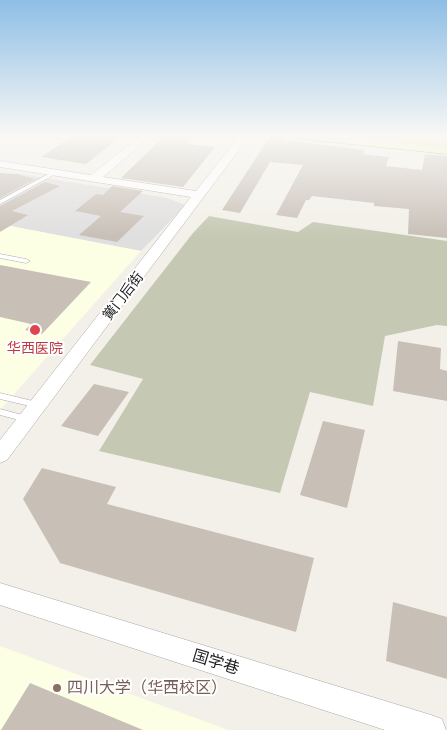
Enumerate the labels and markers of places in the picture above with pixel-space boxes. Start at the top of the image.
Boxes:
marker: 华西医院 [28,323,42,337]
place label: 华西医院 [7,340,63,356]
place label: 四川大学（华西校区） [67,678,227,698]
marker: 四川大学（华西校区） [51,682,63,694]

